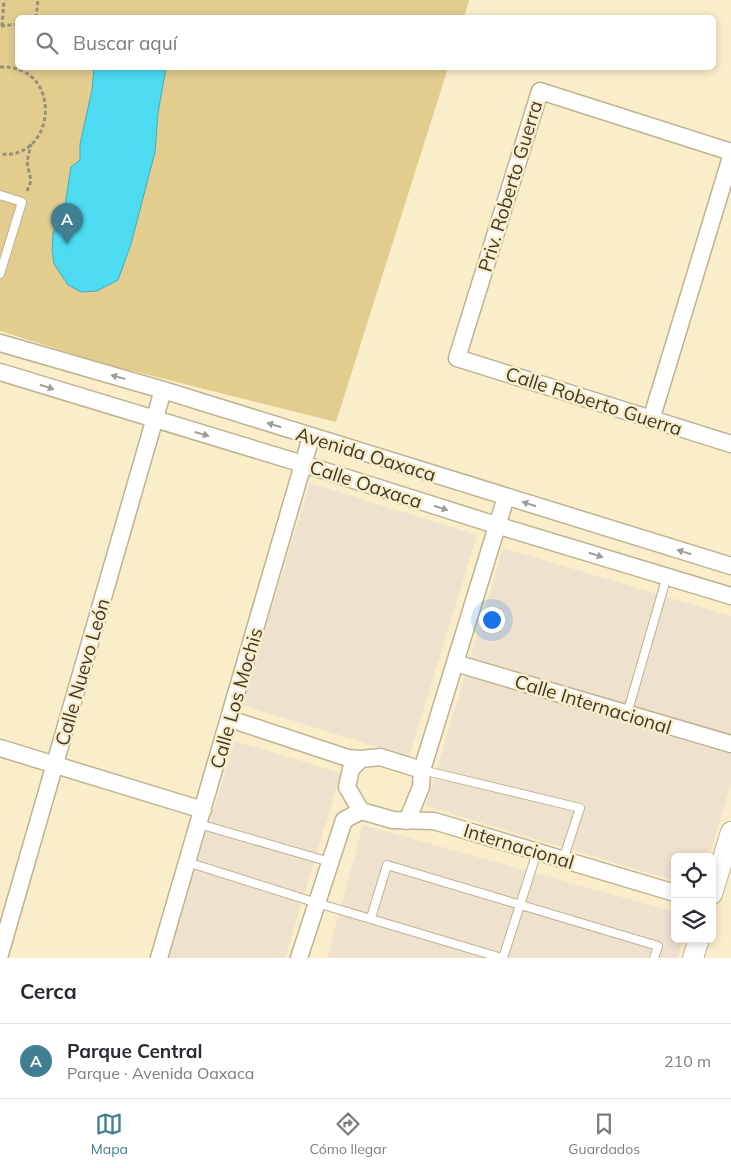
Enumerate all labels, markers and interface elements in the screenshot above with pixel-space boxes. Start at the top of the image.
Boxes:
search box [15,15,716,70]
icon: search [33,29,61,57]
text: Buscar aquí [73,31,177,55]
street label: Priv. Roberto Guerra [473,98,547,274]
pin: A [51,203,83,244]
street label: Calle Roberto Guerra [503,361,685,441]
one-way arrow [111,373,126,381]
one-way arrow [39,383,54,391]
one-way arrow [266,421,281,429]
street label: Avenida Oaxaca [293,421,439,487]
one-way arrow [195,430,210,438]
street label: Calle Oaxaca [307,455,425,513]
one-way arrow [521,500,536,508]
one-way arrow [434,504,449,512]
one-way arrow [677,548,692,556]
one-way arrow [589,552,604,560]
street label: Calle Nuevo León [49,596,115,748]
your location [479,607,505,633]
street label: Calle Los Mochis [204,625,268,771]
street label: Calle Internacional [512,669,674,739]
street label: Internacional [461,818,577,874]
map controls [671,853,716,943]
button: locate [671,853,716,898]
button: layers [671,898,716,943]
text: Cerca [20,978,77,1004]
text: Parque Central [67,1039,203,1063]
text: A [30,1051,42,1071]
text: 210 m [664,1051,711,1071]
text: Parque · Avenida Oaxaca [67,1063,254,1083]
tab: Mapa [91,1110,128,1158]
tab: Cómo llegar [310,1110,387,1158]
tab: Guardados [568,1110,640,1158]

